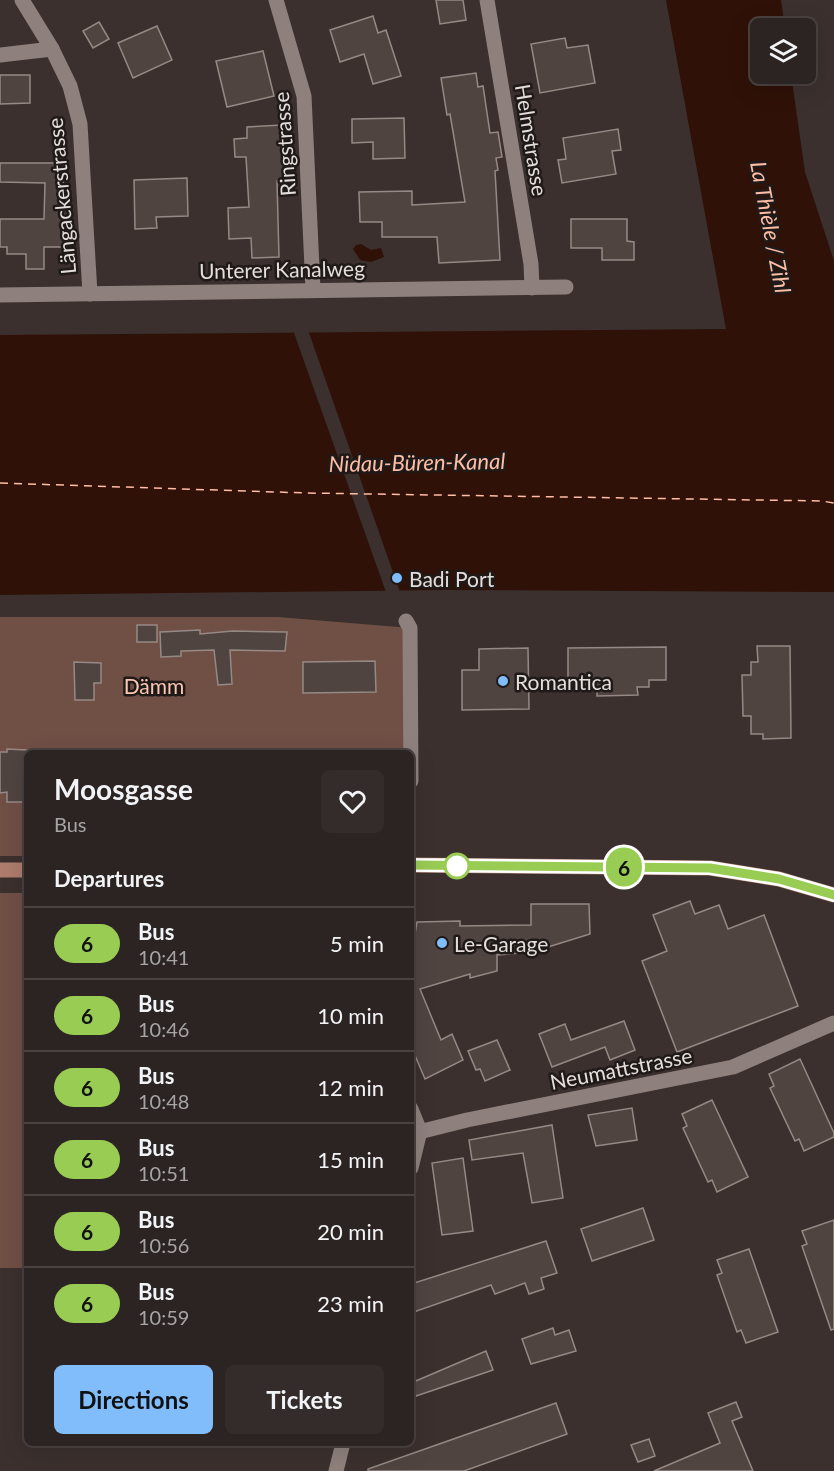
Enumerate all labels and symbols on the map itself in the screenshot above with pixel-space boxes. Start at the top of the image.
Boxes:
street label: Helmstrasse [511,82,553,198]
street label: Ringstrasse [268,91,300,197]
street label: Längackerstrasse [42,117,80,275]
water label: La Thièle / Zihl [745,159,797,295]
street label: Unterer Kanalweg [199,255,365,283]
water label: Nidau-Büren-Kanal [328,447,506,477]
place label: Badi Port [409,566,495,591]
marker: Badi Port [390,571,404,585]
place label: Romantica [515,669,612,694]
park label: Dämm [124,673,184,698]
marker: Romantica [496,674,510,688]
line badge: 6 [604,848,644,886]
unlabelled marker [444,853,470,879]
place label: Le-Garage [454,931,548,956]
marker: Le-Garage [435,936,449,950]
street label: Neumattstrasse [548,1042,694,1094]

